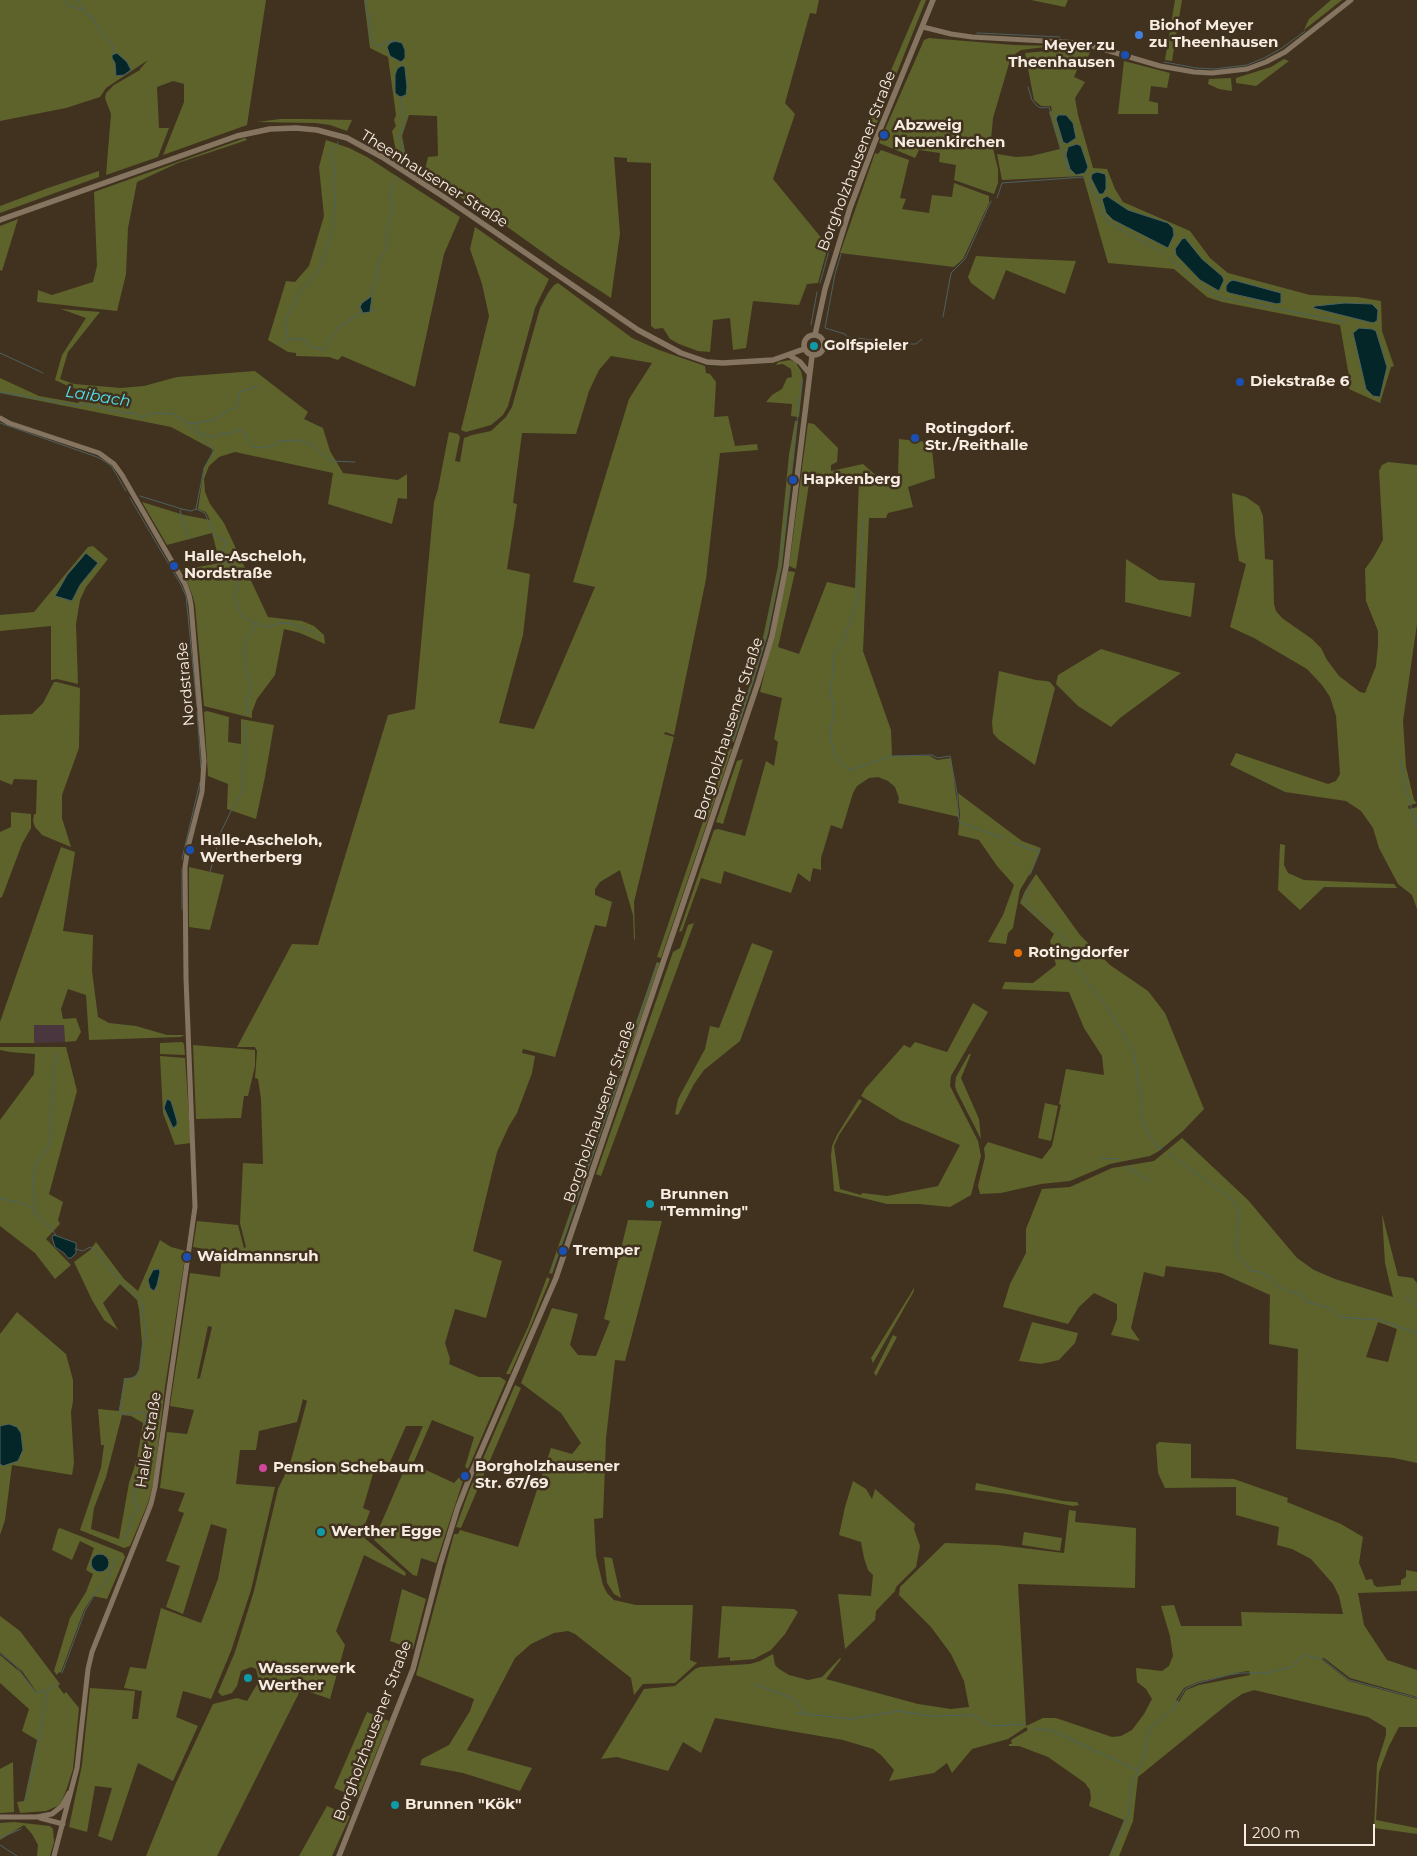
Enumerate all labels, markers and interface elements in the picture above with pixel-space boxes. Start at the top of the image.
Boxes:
place label: Biohof Meyer zu Theenhausen [1149,17,1278,52]
marker: Biohof Meyer zu Theenhausen [1133,29,1145,41]
place label: Meyer zu Theenhausen [1008,37,1115,72]
marker: Meyer zu Theenhausen [1119,49,1131,61]
street label: Borgholzhausener Straße [814,68,900,254]
place label: Abzweig Neuenkirchen [894,117,1005,152]
street label: Theenhausener Straße [357,126,511,232]
marker: Abzweig Neuenkirchen [878,129,890,141]
place label: Golfspieler [824,337,908,355]
marker: Golfspieler [808,340,820,352]
place label: Diekstraße 6 [1250,373,1349,391]
marker: Diekstraße 6 [1234,376,1246,388]
water label: Laibach [64,382,132,412]
place label: Rotingdorf. Str./Reithalle [925,420,1028,455]
marker: Rotingdorf. Str./Reithalle [909,432,921,444]
place label: Hapkenberg [803,471,901,489]
marker: Hapkenberg [787,474,799,486]
place label: Halle-Ascheloh, Nordstraße [184,548,306,583]
marker: Halle-Ascheloh, Nordstraße [168,560,180,572]
street label: Borgholzhausener Straße [691,635,767,823]
street label: Nordstraße [173,641,199,727]
place label: Halle-Ascheloh, Wertherberg [200,832,322,867]
marker: Halle-Ascheloh, Wertherberg [184,844,196,856]
place label: Rotingdorfer [1028,944,1129,962]
marker: Rotingdorfer [1012,947,1024,959]
street label: Borgholzhausener Straße [560,1019,640,1205]
place label: Brunnen "Temming" [660,1186,748,1221]
marker: Brunnen "Temming" [644,1198,656,1210]
place label: Tremper [573,1242,640,1260]
marker: Tremper [557,1245,569,1257]
place label: Waidmannsruh [197,1248,319,1266]
marker: Waidmannsruh [181,1251,193,1263]
street label: Haller Straße [133,1391,165,1489]
place label: Borgholzhausener Str. 67/69 [475,1458,620,1493]
place label: Pension Schebaum [273,1459,424,1477]
marker: Pension Schebaum [257,1462,269,1474]
marker: Borgholzhausener Str. 67/69 [459,1470,471,1482]
place label: Werther Egge [331,1523,441,1541]
marker: Werther Egge [315,1526,327,1538]
street label: Borgholzhausener Straße [330,1638,416,1824]
place label: Wasserwerk Werther [258,1660,355,1695]
marker: Wasserwerk Werther [242,1672,254,1684]
place label: Brunnen "Kök" [405,1796,522,1814]
marker: Brunnen "Kök" [389,1799,401,1811]
scale bar [1247,1814,1378,1846]
text: 200 m [1252,1823,1300,1842]

